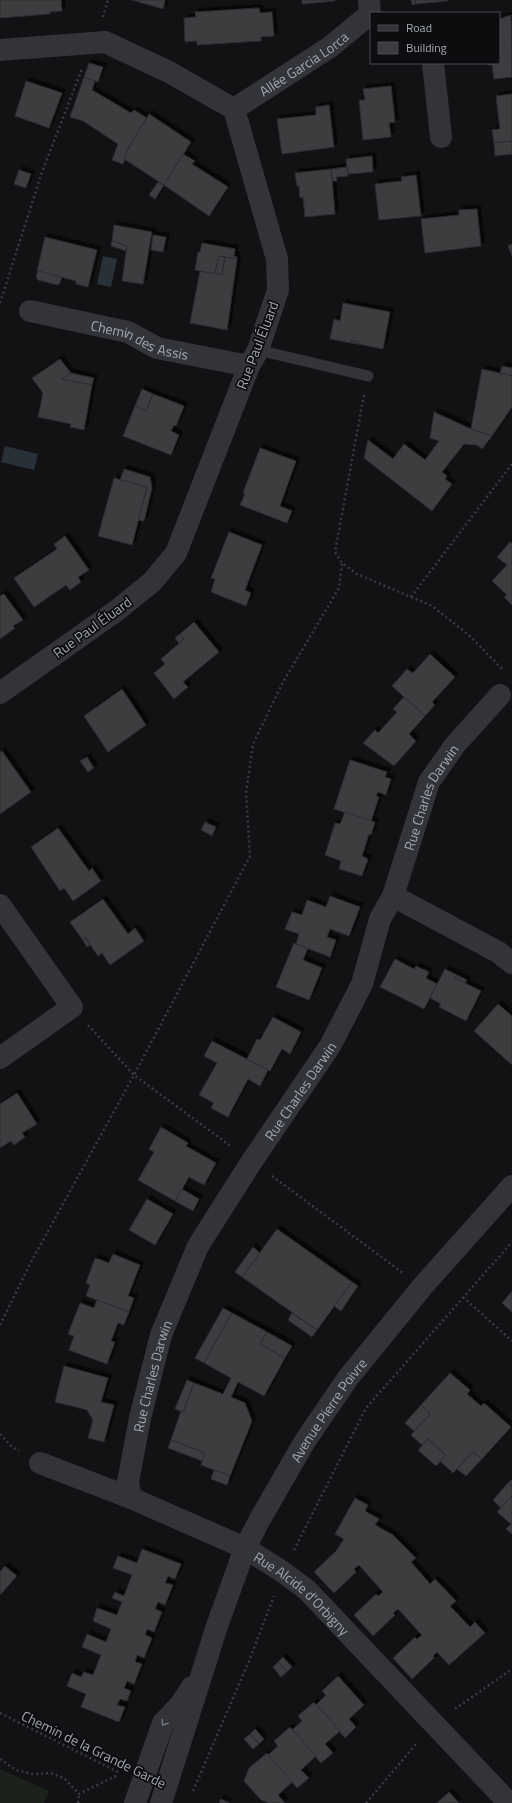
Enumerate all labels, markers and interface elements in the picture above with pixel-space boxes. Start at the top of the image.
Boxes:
legend [370,12,500,64]
text: Road [406,18,432,37]
street label: Allée Garcia Lorca [255,26,353,101]
text: Building [406,38,447,57]
street label: Rue Paul Éluard [231,298,283,392]
street label: Chemin des Assis [89,314,190,364]
street label: Rue Paul Éluard [48,591,136,663]
street label: Rue Charles Darwin [398,740,463,853]
street label: Rue Charles Darwin [259,1037,341,1144]
street label: Rue Charles Darwin [127,1317,177,1434]
street label: Avenue Pierre Poivre [285,1353,371,1466]
street label: Rue Alcide d'Orbigny [250,1546,355,1640]
street label: Chemin de la Grande Garde [18,1705,170,1793]
one-way arrow [162,1719,169,1726]

